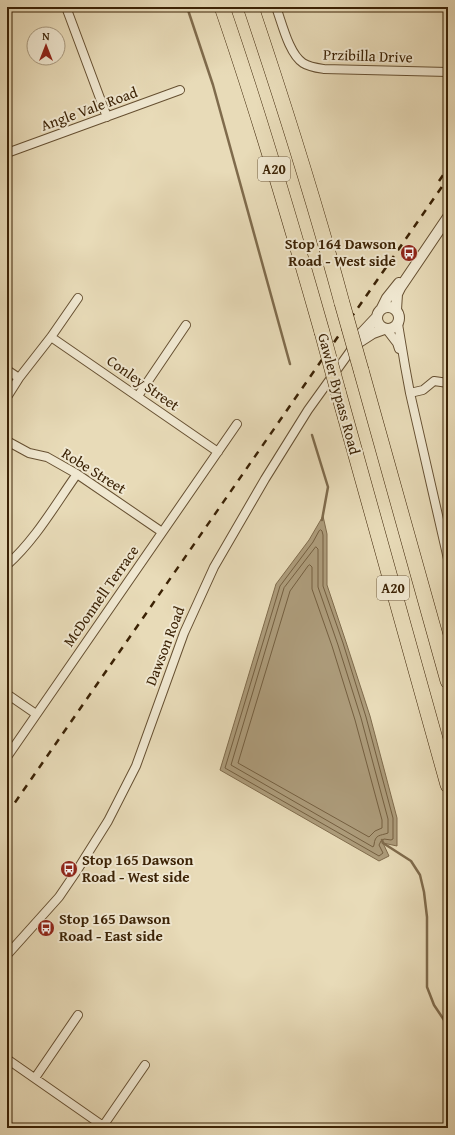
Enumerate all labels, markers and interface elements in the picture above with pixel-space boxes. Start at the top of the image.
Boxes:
north arrow [26,26,66,66]
text: N [42,28,50,44]
street label: Przibilla Drive [323,43,413,68]
street label: Angle Vale Road [38,81,140,136]
road number: A20 [258,157,290,181]
place label: Stop 164 Dawson Road - West side [285,233,396,271]
bus stop icon: Stop 164 Dawson Road - West side [399,243,419,263]
street label: Gawler Bypass Road [313,331,366,457]
street label: Conley Street [103,350,184,416]
street label: Robe Street [58,443,131,499]
street label: McDonnell Terrace [58,541,143,651]
road number: A20 [377,576,409,600]
street label: Dawson Road [140,603,189,688]
place label: Stop 165 Dawson Road - West side [82,849,193,887]
bus stop icon: Stop 165 Dawson Road - West side [59,859,79,879]
place label: Stop 165 Dawson Road - East side [59,908,170,946]
bus stop icon: Stop 165 Dawson Road - East side [36,918,56,938]

